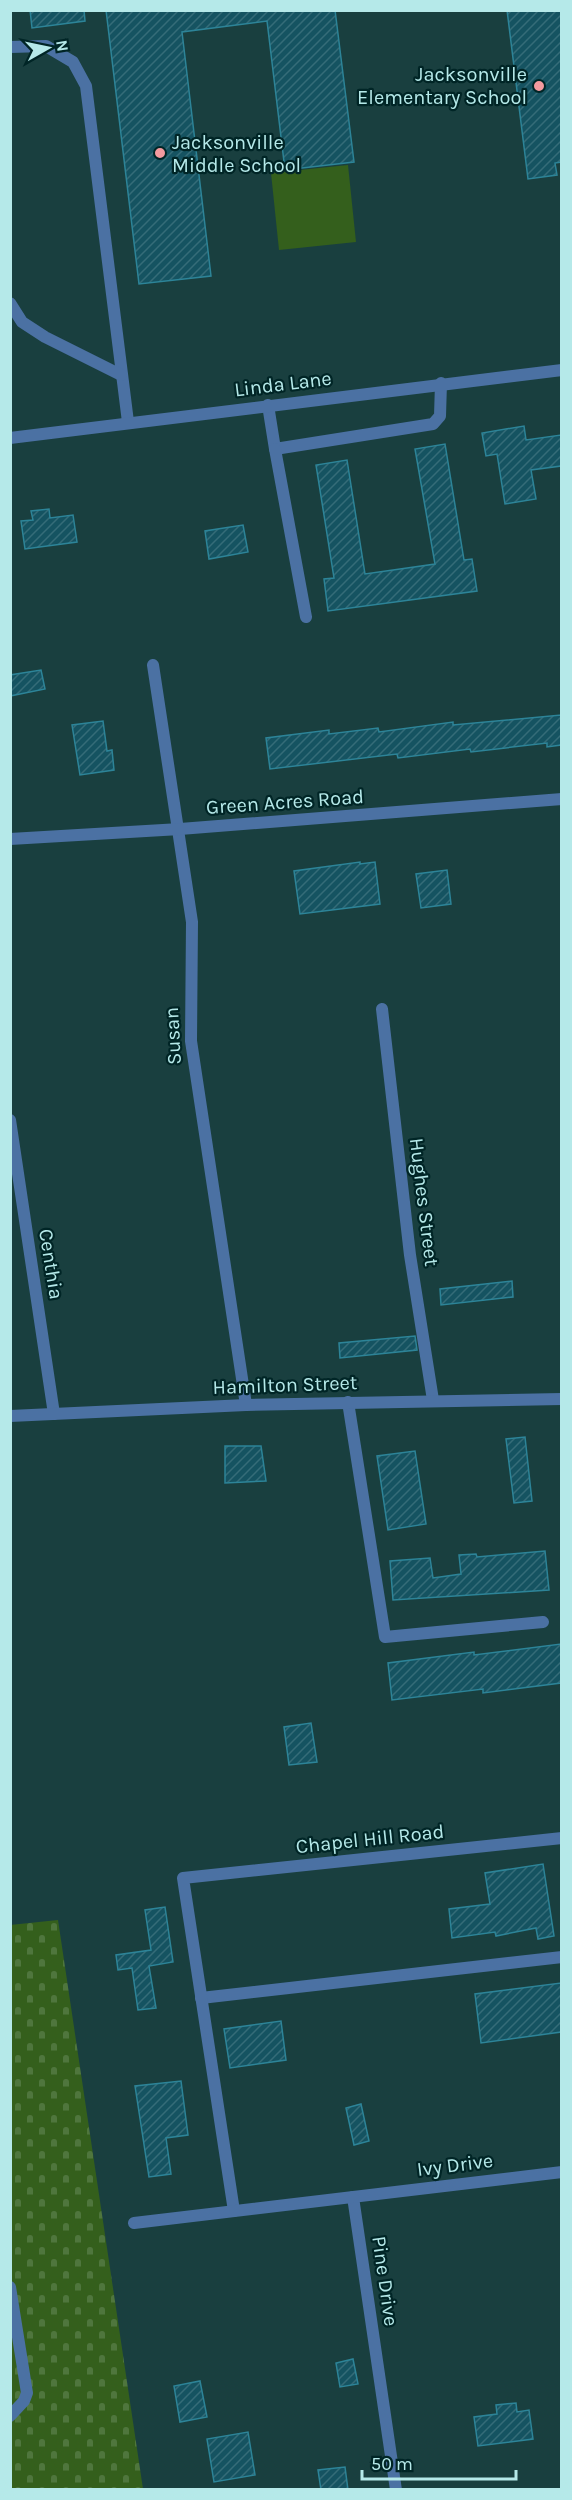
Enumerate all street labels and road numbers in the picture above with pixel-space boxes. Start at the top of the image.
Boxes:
street label: Linda Lane [233,367,333,401]
street label: Green Acres Road [205,785,365,819]
street label: Susan [160,1007,186,1065]
street label: Hughes Street [405,1136,443,1268]
street label: Centhia [34,1227,68,1301]
street label: Hamilton Street [212,1371,358,1399]
street label: Chapel Hill Road [295,1820,445,1858]
street label: Ivy Drive [416,2149,494,2181]
street label: Pine Drive [367,2234,403,2328]

